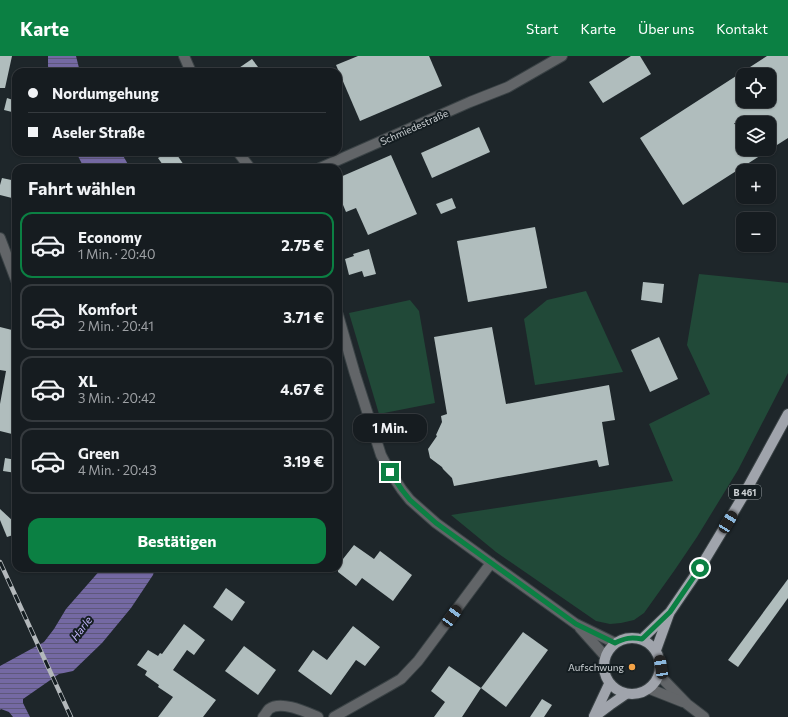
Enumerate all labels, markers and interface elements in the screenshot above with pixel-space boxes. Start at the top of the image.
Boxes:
text: Karte [20,17,69,40]
text: Start [526,20,559,37]
text: Karte [581,20,616,37]
text: Über uns [638,20,694,37]
text: Kontakt [716,20,768,37]
map controls [736,68,776,252]
button: locate [736,68,776,108]
text: Nordumgehung [52,84,159,102]
street label: Schmiedestraße [378,107,450,147]
button: layers [736,116,776,156]
text: Aseler Straße [52,123,145,141]
button: + [736,164,776,204]
text: Fahrt wählen [28,177,136,199]
button: − [736,212,776,252]
icon: car [30,227,66,263]
text: Economy [78,228,142,246]
text: 2.75 € [281,236,324,254]
text: 1 Min. · 20:40 [78,246,155,262]
icon: car [30,299,66,335]
text: Komfort [78,300,137,318]
text: 3.71 € [283,308,324,326]
text: 2 Min. · 20:41 [78,318,154,334]
icon: car [30,371,66,407]
text: XL [78,372,97,390]
text: 4.67 € [280,380,324,398]
text: 3 Min. · 20:42 [78,390,156,406]
callout: 1 Min. [353,414,427,442]
text: 1 Min. [372,420,408,436]
icon: car [30,443,66,479]
text: Green [78,444,119,462]
text: 3.19 € [283,452,324,470]
text: 4 Min. · 20:43 [78,462,157,478]
route end [381,463,399,481]
road number: B 461 [729,485,761,499]
car [717,509,739,535]
button: Bestätigen [28,518,326,564]
route start [691,559,709,577]
car [440,603,464,629]
water label: Harle [68,613,95,643]
car [653,654,669,680]
place label: Aufschwung [568,661,625,673]
marker: Aufschwung [627,662,637,672]

